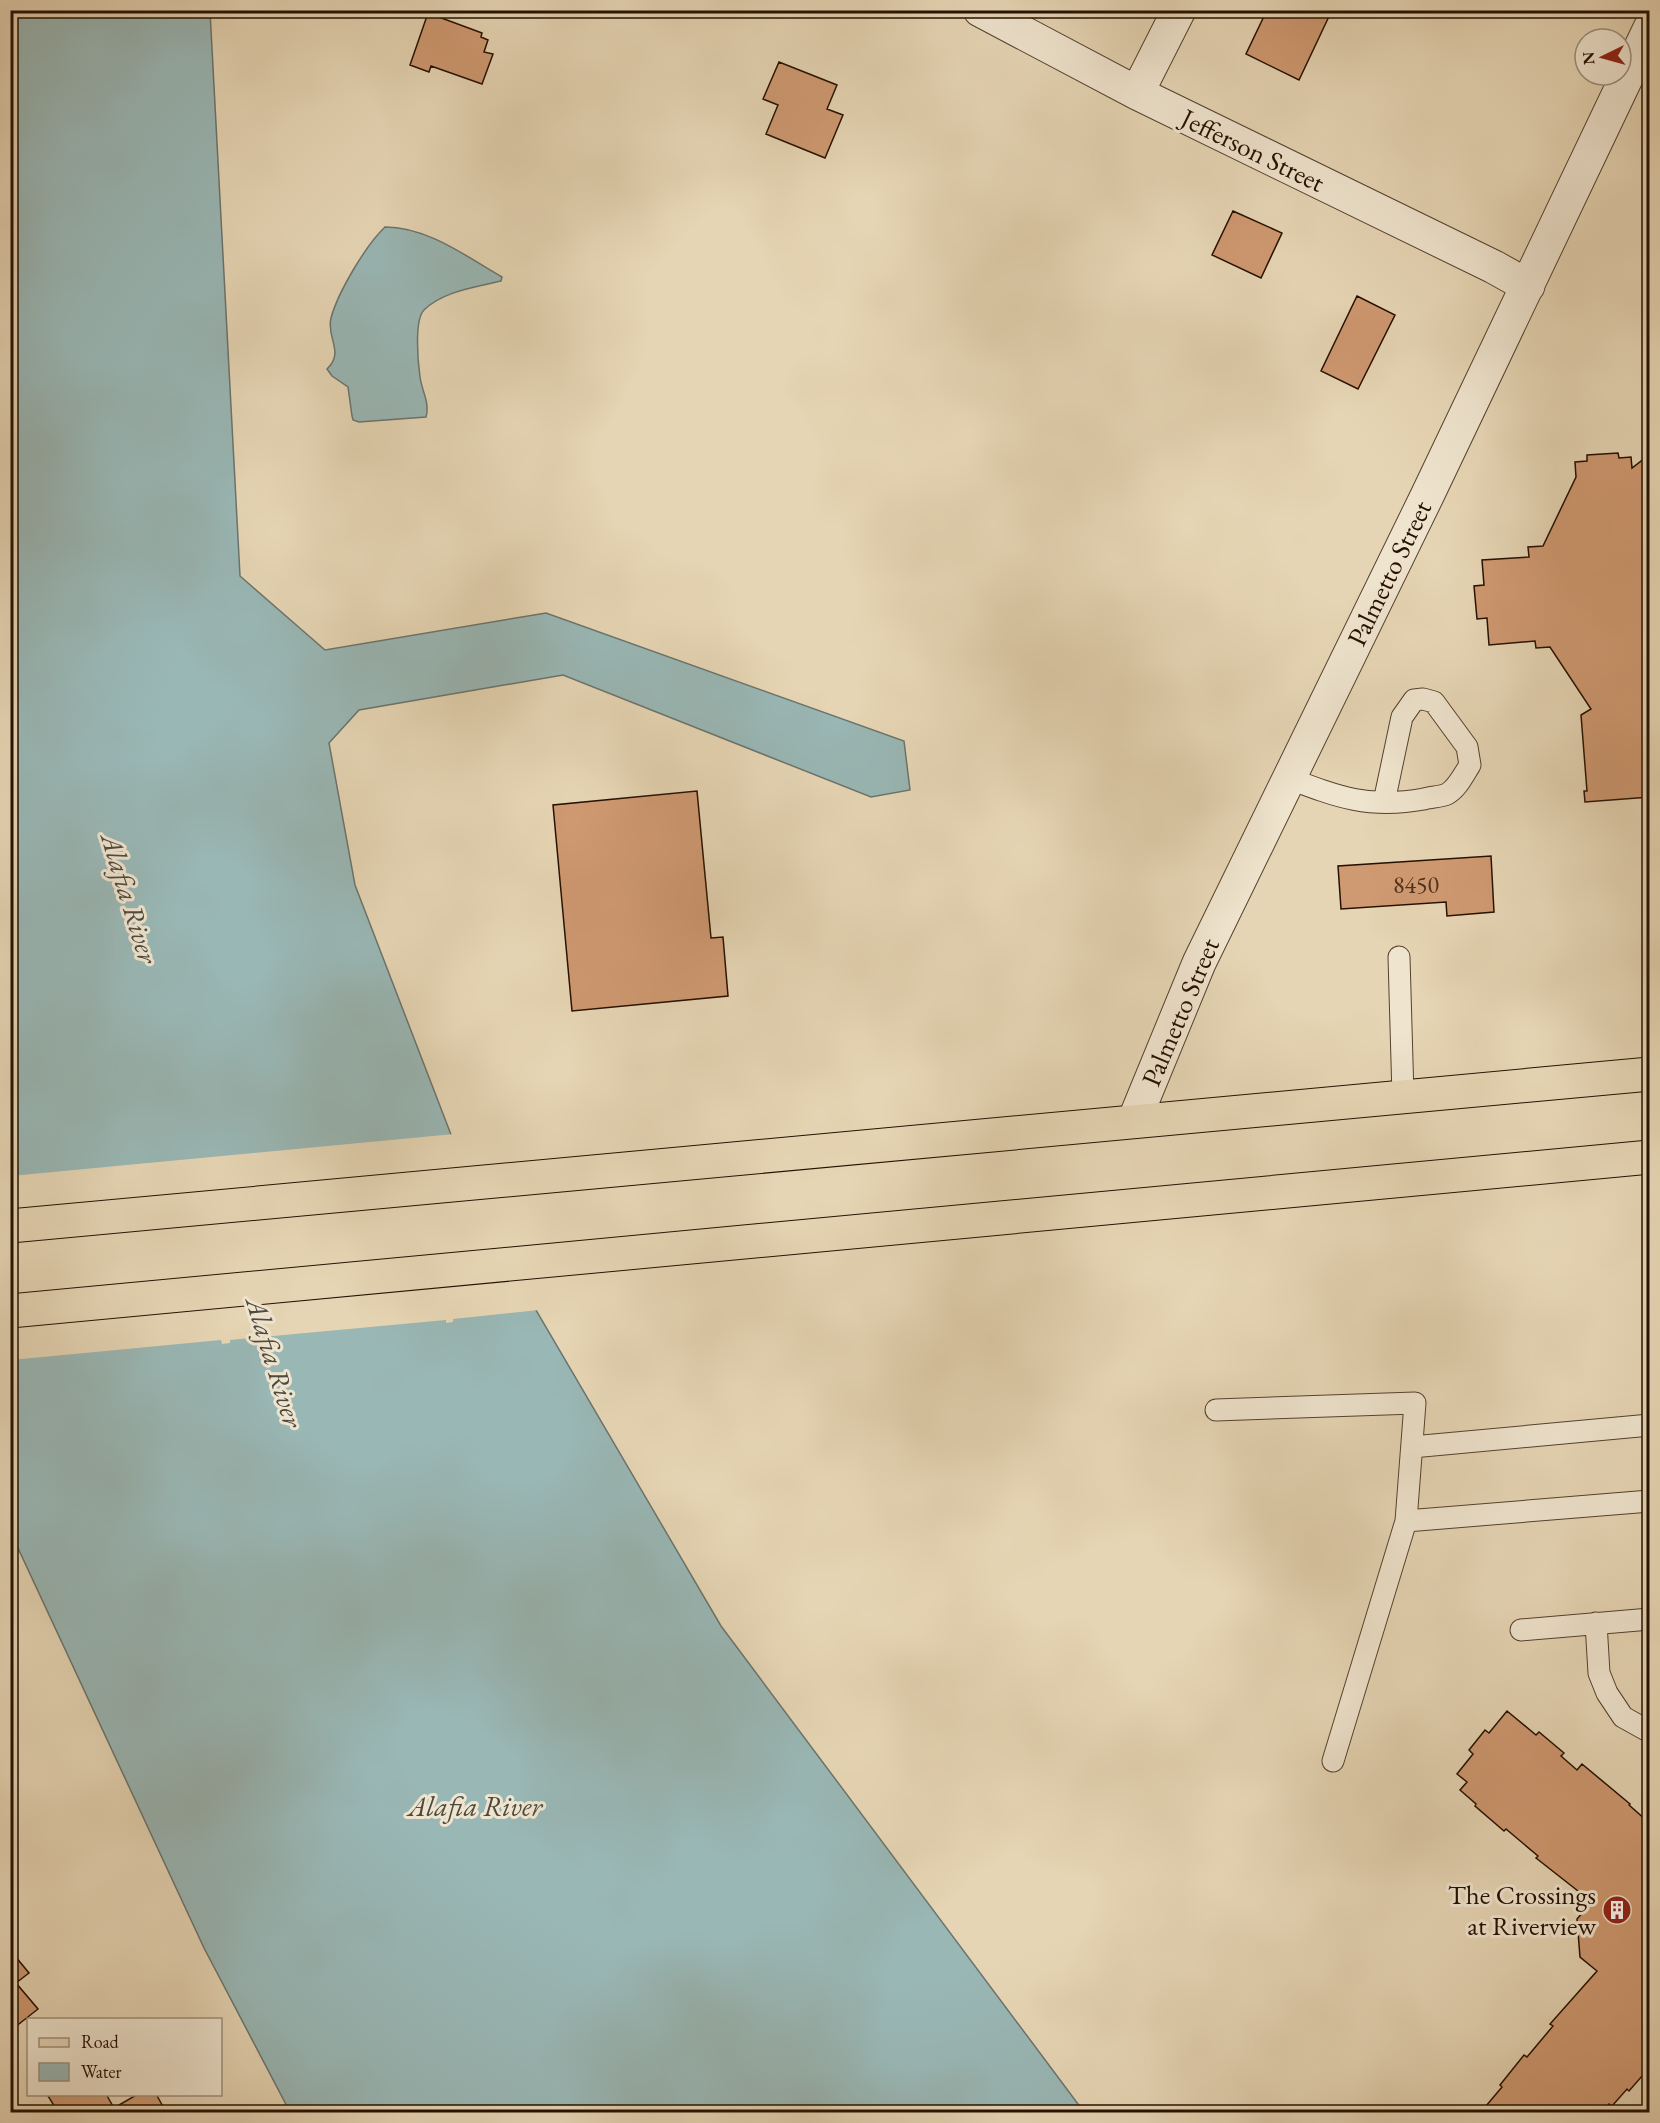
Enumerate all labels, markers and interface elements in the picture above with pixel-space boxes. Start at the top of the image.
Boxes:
north arrow [1573,27,1633,87]
text: N [1578,51,1600,66]
street label: Jefferson Street [1174,99,1331,200]
street label: Palmetto Street [1339,494,1439,651]
water label: Alafia River [93,827,167,969]
house number: 8450 [1393,869,1439,900]
street label: Palmetto Street [1133,932,1227,1091]
water label: Alafia River [238,1291,312,1433]
water label: Alafia River [406,1788,544,1824]
place label: The Crossings at Riverview [1448,1877,1596,1943]
building icon: The Crossings at Riverview [1601,1894,1633,1926]
legend [27,2018,222,2096]
text: Road [81,2030,120,2053]
text: Water [81,2060,122,2083]

